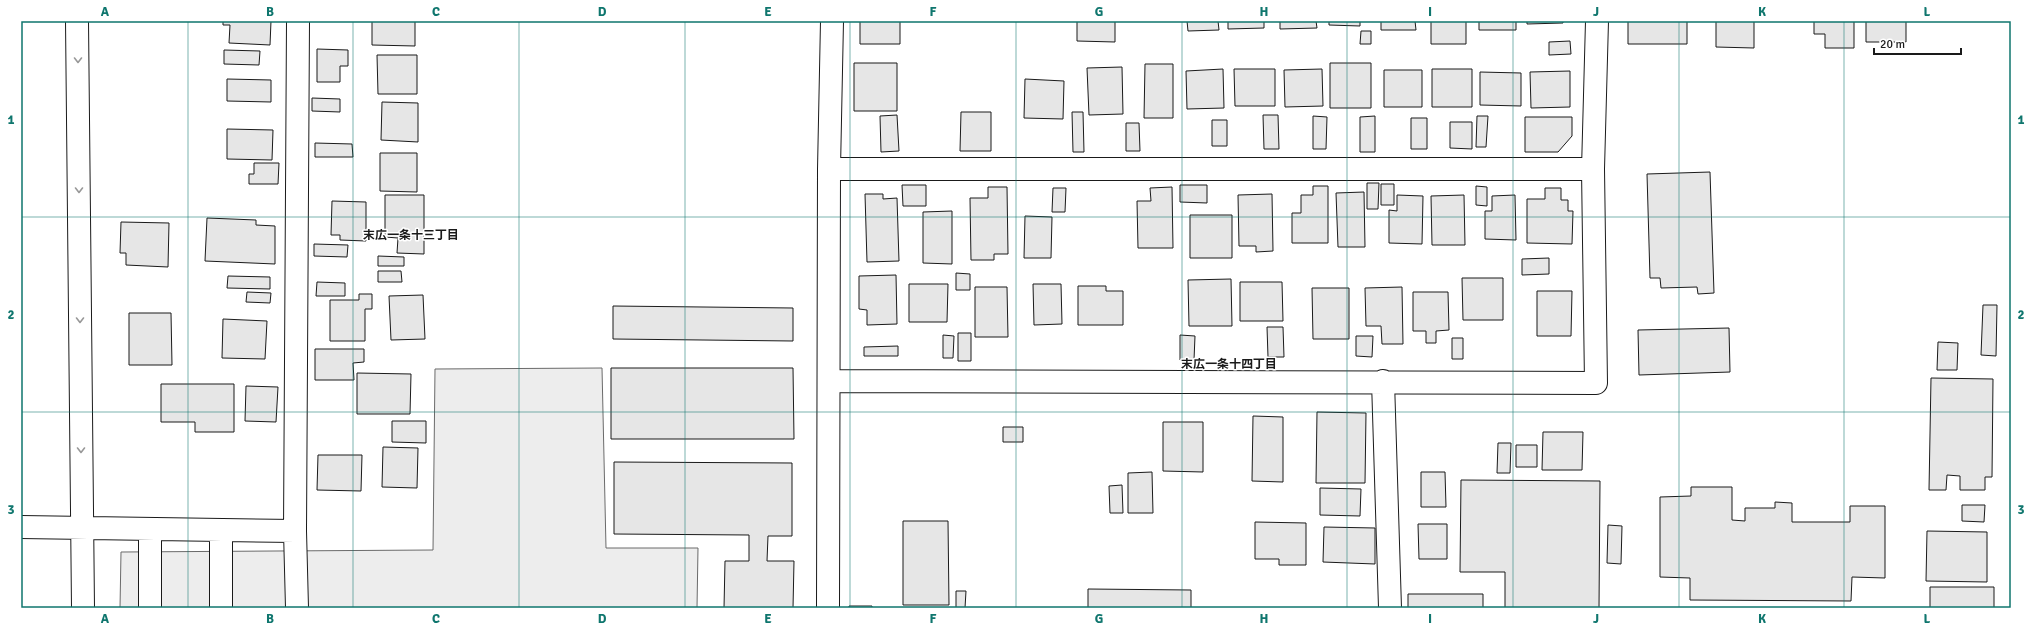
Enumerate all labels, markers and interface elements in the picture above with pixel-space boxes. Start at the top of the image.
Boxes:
text: A [101,4,110,20]
text: B [266,4,274,20]
text: C [432,4,440,20]
text: D [598,4,607,20]
text: E [764,4,772,20]
text: F [930,4,937,20]
text: G [1095,4,1103,20]
text: H [1260,4,1268,20]
text: I [1428,4,1432,20]
text: J [1593,4,1599,20]
text: K [1758,4,1766,20]
text: L [1924,4,1931,20]
scale bar [1874,30,1961,56]
text: 20 m [1880,37,1905,52]
one-way arrow [74,57,82,63]
text: 1 [7,112,15,128]
text: 1 [2017,112,2025,128]
one-way arrow [75,187,83,193]
district label: 末広一条十三丁目 [363,228,459,243]
text: 2 [7,307,15,323]
text: 2 [2017,307,2025,323]
one-way arrow [76,317,84,323]
district label: 末広一条十四丁目 [1181,357,1277,372]
one-way arrow [77,447,85,453]
text: 3 [7,502,15,518]
text: 3 [2017,502,2025,518]
text: A [101,611,110,627]
text: B [266,611,274,627]
text: C [432,611,440,627]
text: D [598,611,607,627]
text: E [764,611,772,627]
text: F [930,611,937,627]
text: G [1095,611,1103,627]
text: H [1260,611,1268,627]
text: I [1428,611,1432,627]
text: J [1593,611,1599,627]
text: K [1758,611,1766,627]
text: L [1924,611,1931,627]

